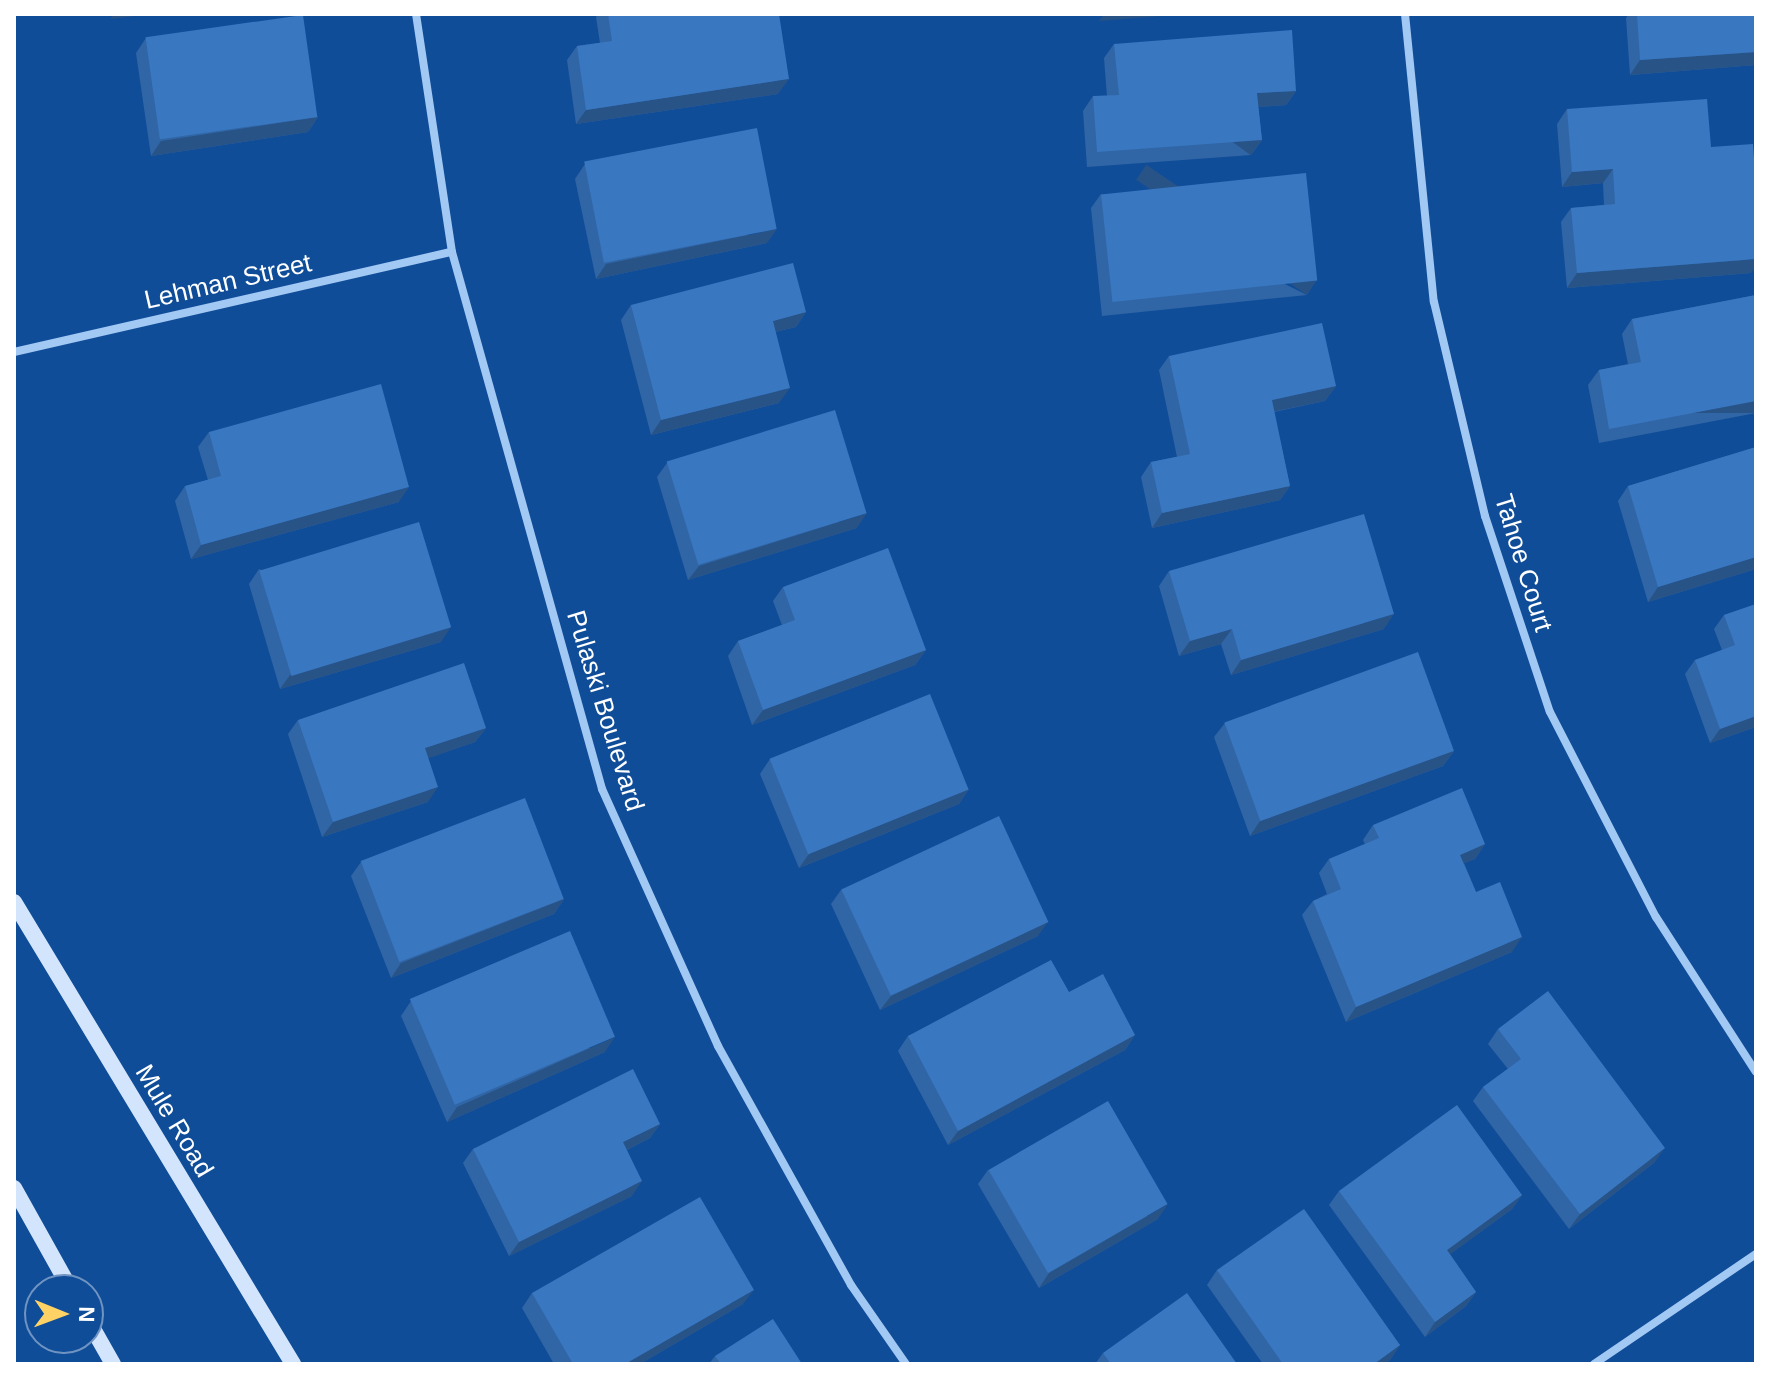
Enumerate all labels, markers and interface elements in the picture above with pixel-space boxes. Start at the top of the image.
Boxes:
street label: Lehman Street [141,248,315,316]
street label: Tahoe Court [1487,491,1559,635]
street label: Pulaski Boulevard [560,607,650,815]
street label: Mule Road [128,1059,220,1183]
north arrow [24,1274,104,1354]
text: N [74,1306,99,1323]

